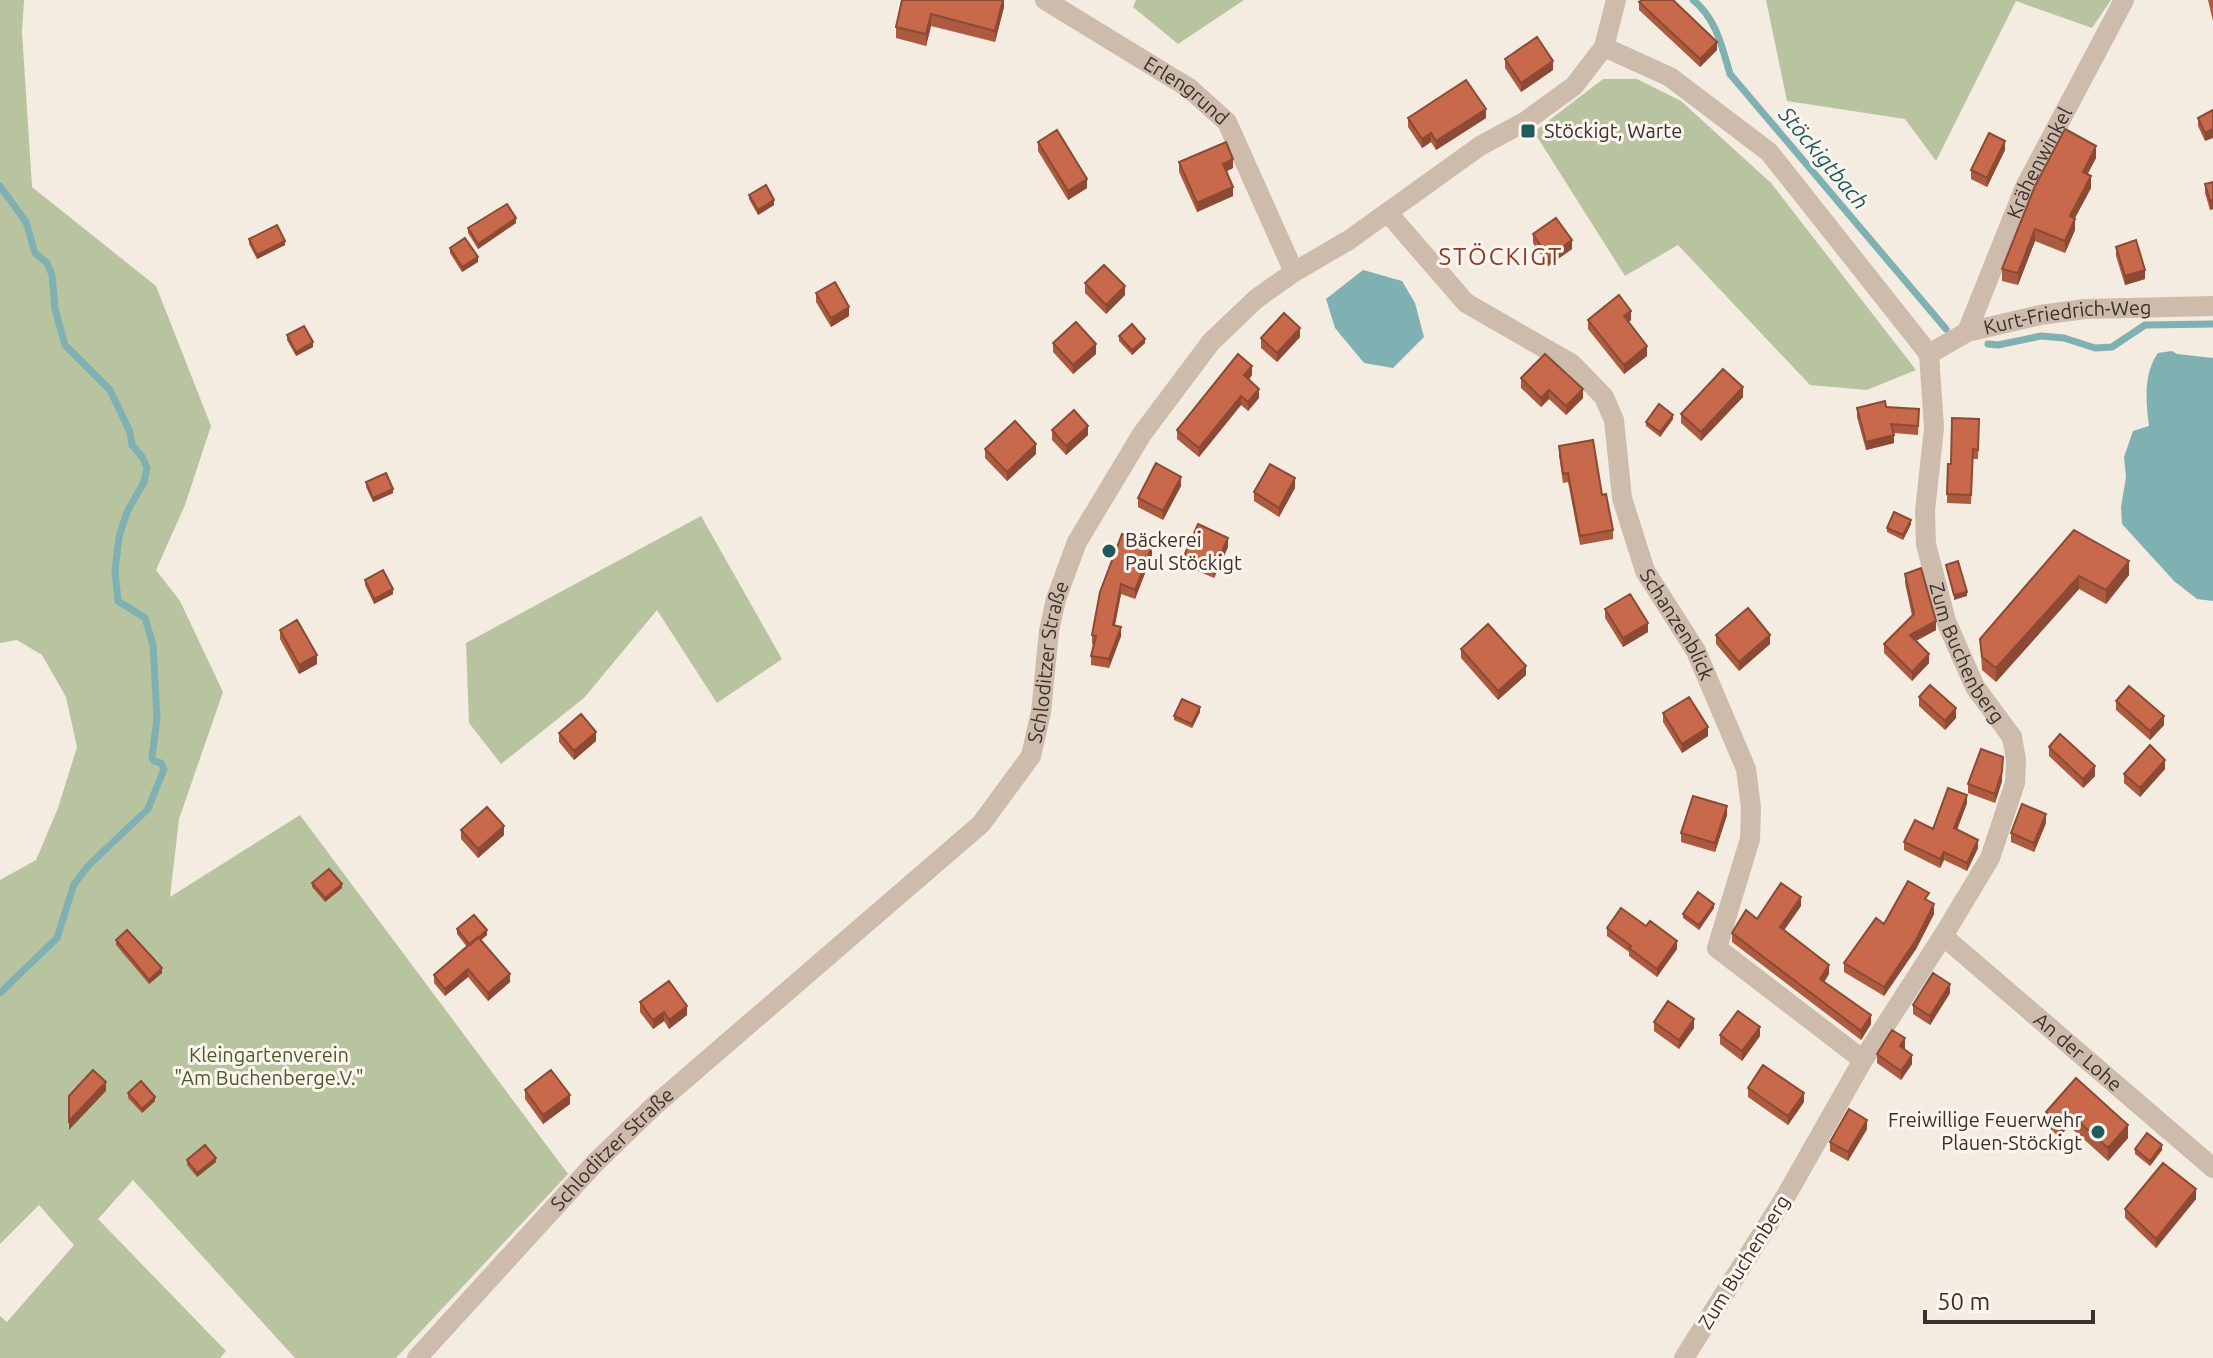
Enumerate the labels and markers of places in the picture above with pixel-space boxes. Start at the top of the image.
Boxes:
place label: Stöckigt, Warte [1544,119,1682,142]
marker: Stöckigt, Warte [1519,122,1537,140]
place label: Bäckerei Paul Stöckigt [1125,528,1242,574]
marker: Bäckerei Paul Stöckigt [1100,542,1118,560]
place label: Freiwillige Feuerwehr Plauen-Stöckigt [1888,1108,2082,1154]
marker: Freiwillige Feuerwehr Plauen-Stöckigt [2089,1123,2107,1141]

